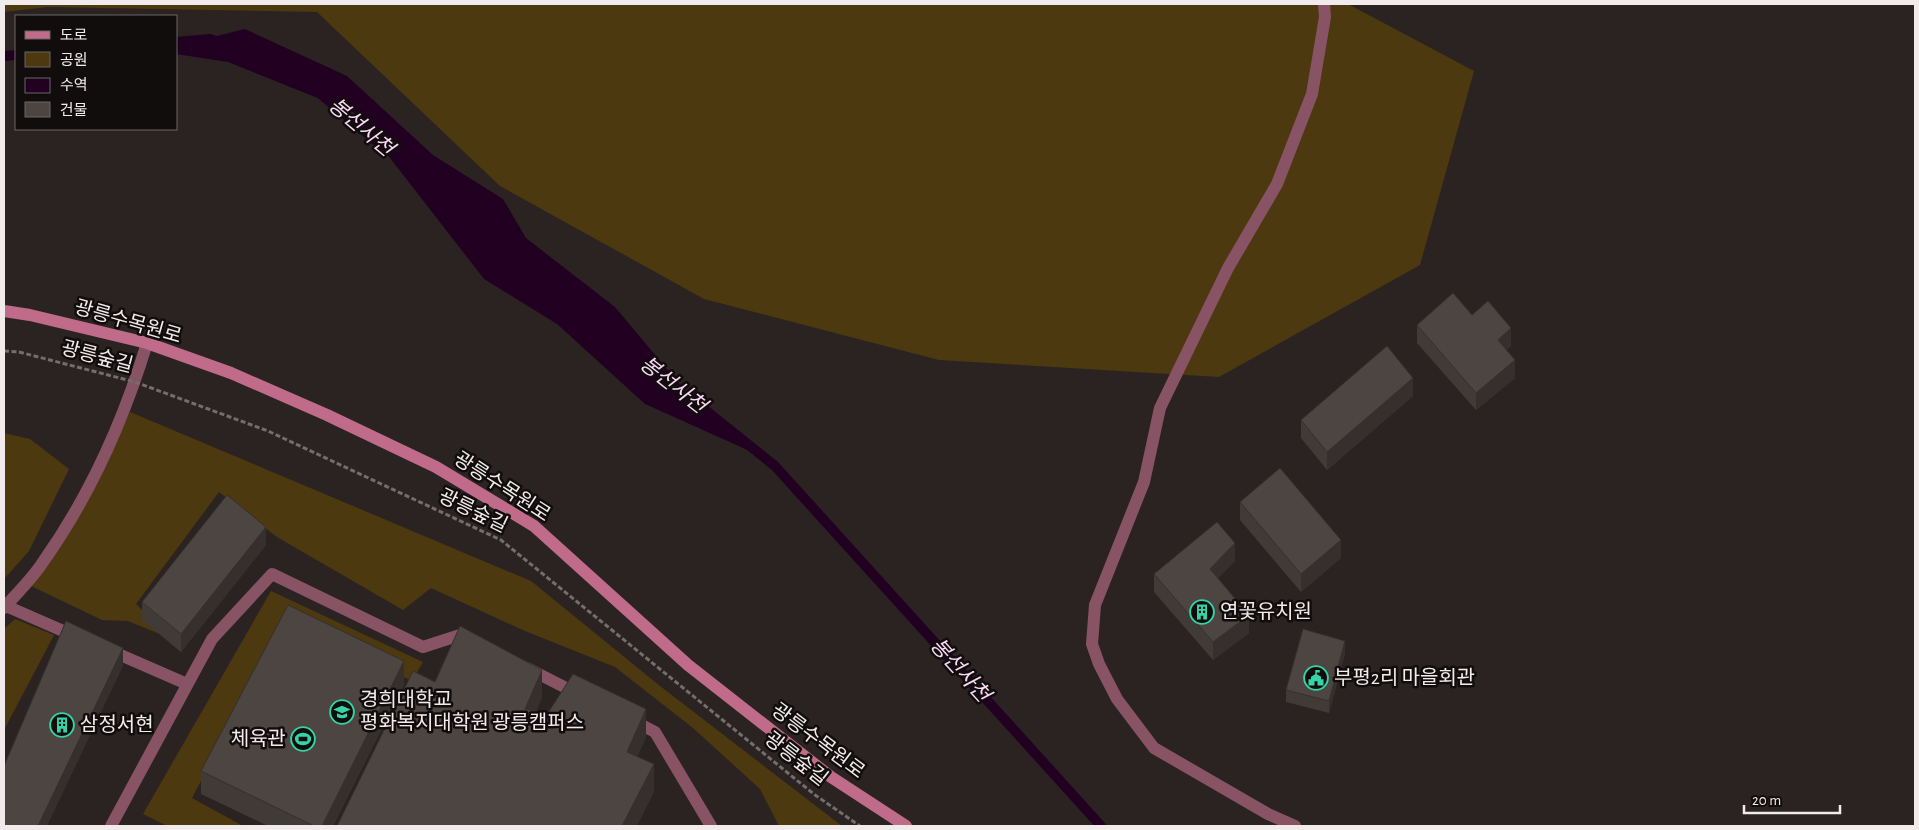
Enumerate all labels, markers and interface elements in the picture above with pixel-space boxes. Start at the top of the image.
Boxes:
legend [15,15,178,130]
text: 도로 [60,28,88,43]
text: 공원 [60,52,88,68]
text: 수역 [60,77,88,93]
water label: 봉선사천 [325,93,400,162]
text: 건물 [60,102,88,118]
street label: 광릉수목원로 [72,296,184,347]
street label: 광릉숲길 [59,337,135,376]
water label: 봉선사천 [636,352,713,419]
street label: 광릉수목원로 [450,448,554,525]
street label: 광릉숲길 [436,485,511,536]
building icon: 연꽃유치원 [1189,599,1215,625]
place label: 연꽃유치원 [1220,601,1312,622]
water label: 봉선사천 [926,634,996,708]
public building icon: 부평2리 마을회관 [1303,665,1329,691]
place label: 부평2리 마을회관 [1334,667,1475,688]
place label: 경희대학교 평화복지대학원 광릉캠퍼스 [360,689,584,733]
school or university icon: 경희대학교 평화복지대학원 광릉캠퍼스 [329,699,355,725]
street label: 광릉수목원로 [768,699,869,782]
building icon: 삼정서현 [49,712,75,738]
place label: 삼정서현 [80,714,154,735]
sports icon: 체육관 [290,726,316,752]
place label: 체육관 [231,728,286,749]
street label: 광릉숲길 [761,728,832,790]
scale bar [1744,782,1840,814]
text: 20 m [1752,793,1781,808]

